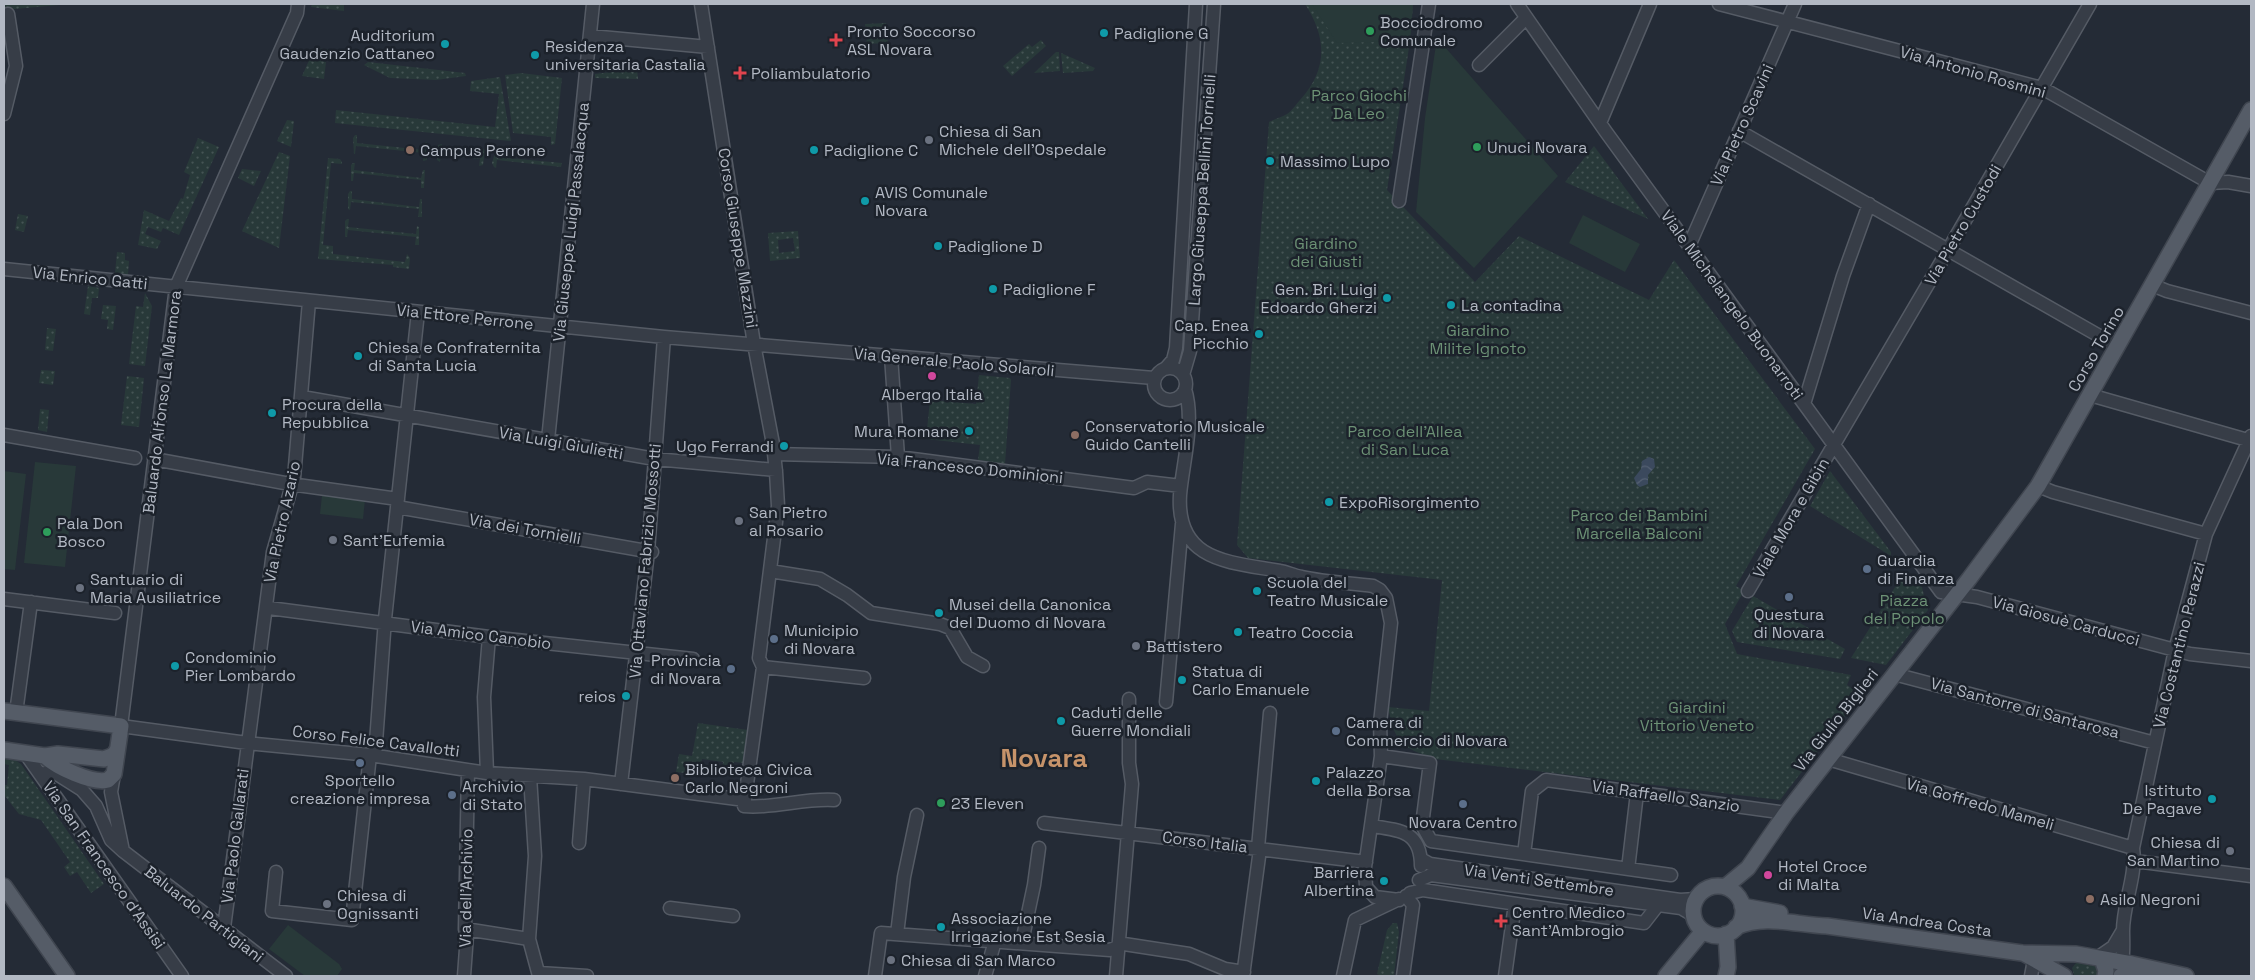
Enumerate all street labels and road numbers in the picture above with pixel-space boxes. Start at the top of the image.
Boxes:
street label: Via Antonio Rosmini [1897,41,2049,103]
street label: Via Pietro Scavini [1706,61,1778,189]
street label: Largo Giuseppa Bellini Tornielli [1183,74,1221,306]
street label: Via Giuseppe Luigi Passalacqua [548,101,594,343]
street label: Corso Giuseppe Mazzini [713,146,763,330]
street label: Via Pietro Custodi [1920,161,2006,289]
street label: Viale Michelangelo Buonarroti [1656,206,1808,404]
street label: Via Enrico Gatti [31,262,149,294]
street label: Baluardo Alfonso La Marmora [138,289,186,515]
street label: Via Ettore Perrone [395,299,535,335]
street label: Corso Torino [2063,302,2129,396]
street label: Via Generale Paolo Solaroli [853,343,1055,381]
street label: Via Luigi Giulietti [497,422,625,464]
street label: Via Ottaviano Fabrizio Mossotti [624,443,666,679]
street label: Via Francesco Dominioni [876,448,1064,488]
street label: Viale Mora e Gibin [1748,454,1834,582]
street label: Via Pietro Azario [259,459,305,585]
street label: Via dei Tornielli [467,509,583,549]
street label: Via Costantino Perazzi [2148,559,2210,731]
street label: Via Giosuè Carducci [1990,591,2142,651]
street label: Via Amico Canobio [409,616,553,654]
street label: Via Giulio Biglieri [1789,664,1883,776]
street label: Via Santorre di Santarosa [1928,673,2122,743]
street label: Corso Felice Cavallotti [291,720,461,762]
street label: Via Paolo Gallarati [216,767,254,905]
street label: Via Goffredo Mameli [1904,773,2056,835]
street label: Via Raffaello Sanzio [1591,775,1741,817]
street label: Via San Francesco d'Assisi [38,777,170,953]
street label: Corso Italia [1161,826,1249,858]
street label: Via dell'Archivio [454,828,478,948]
street label: Via Venti Settembre [1463,859,1615,901]
street label: Baluardo Partigiani [140,861,268,967]
street label: Via Andrea Costa [1861,903,1993,941]

